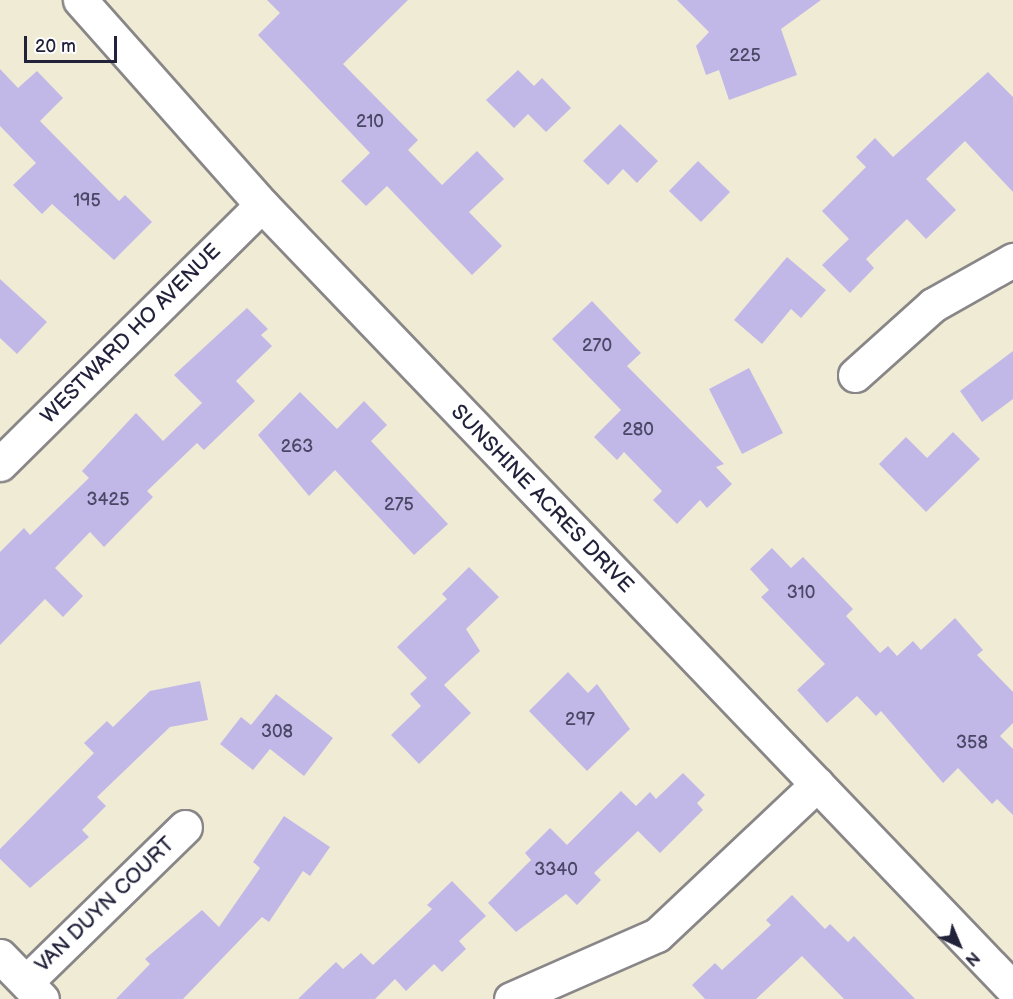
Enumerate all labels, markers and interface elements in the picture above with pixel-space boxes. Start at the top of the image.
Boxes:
scale bar [27,24,120,62]
text: 20 m [35,36,76,57]
house number: 225 [729,45,761,67]
house number: 210 [356,111,384,133]
house number: 195 [73,190,101,212]
street label: WESTWARD HO AVENUE [36,239,226,429]
house number: 270 [582,335,612,357]
street label: SUNSHINE ACRES DRIVE [446,400,638,598]
house number: 280 [622,419,654,441]
house number: 263 [281,436,313,458]
house number: 3425 [87,489,129,511]
house number: 275 [384,494,414,516]
house number: 310 [787,582,815,604]
house number: 297 [565,709,595,731]
house number: 308 [261,721,293,743]
house number: 358 [956,732,988,754]
street label: VAN DUYN COURT [30,832,180,978]
house number: 3340 [534,859,578,881]
north arrow [929,915,989,975]
text: N [961,947,983,969]

